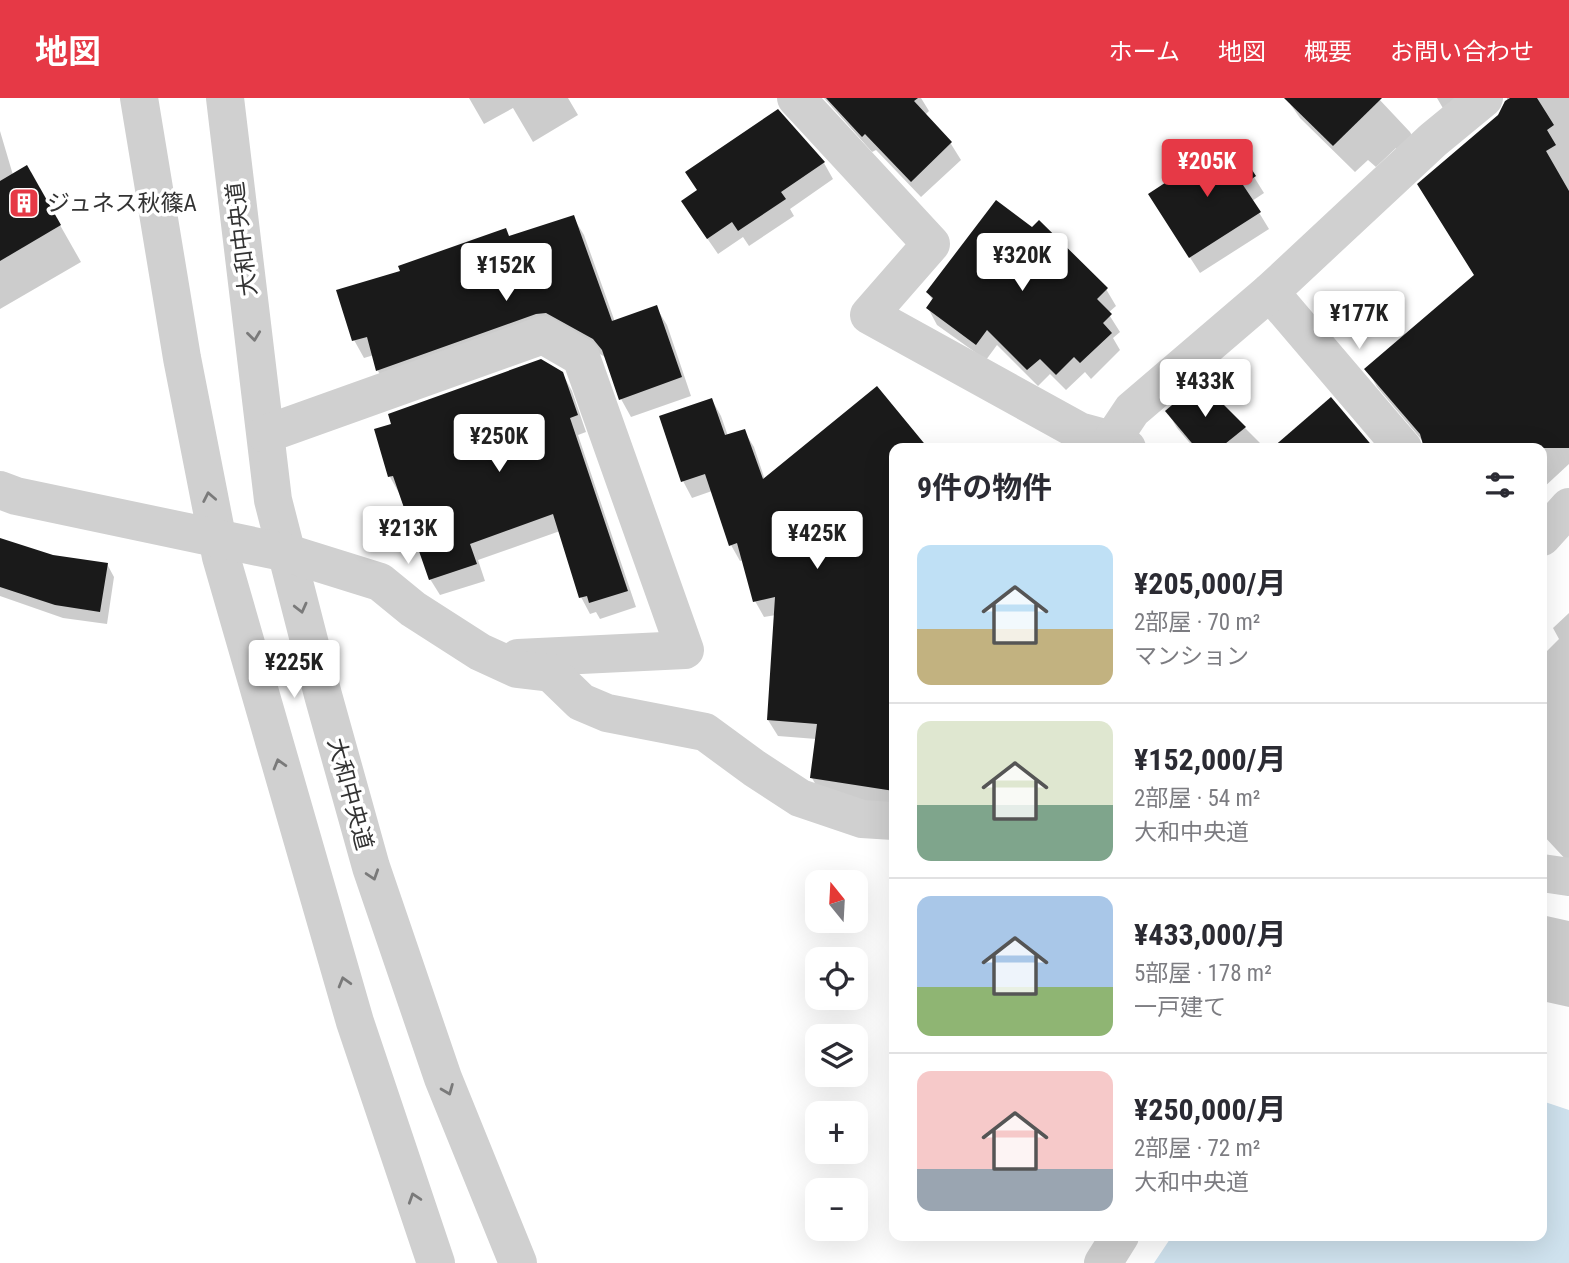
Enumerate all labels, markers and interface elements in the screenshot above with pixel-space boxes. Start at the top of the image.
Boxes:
text: 地図 [35,32,101,71]
text: ホーム [1109,38,1180,66]
text: 地図 [1218,38,1266,66]
text: 概要 [1304,38,1352,66]
text: お問い合わせ [1390,38,1534,66]
pin: ¥205K [1158,140,1256,199]
text: ¥205K [1178,148,1236,175]
street label: 大和中央道 [222,180,262,298]
building icon: ジュネス秋篠A [7,186,41,220]
place label: ジュネス秋篠A [47,190,197,217]
pin: ¥320K [973,234,1071,293]
text: ¥320K [993,242,1051,269]
pin: ¥152K [457,244,555,303]
text: ¥152K [477,252,535,279]
pin: ¥177K [1310,292,1408,351]
text: ¥177K [1330,300,1388,327]
one-way arrow [247,330,262,342]
pin: ¥433K [1156,360,1254,419]
text: ¥433K [1176,368,1234,395]
pin: ¥250K [450,414,548,474]
text: ¥250K [470,423,528,450]
icon: filters [1481,466,1519,504]
text: 9件の物件 [917,470,1052,505]
one-way arrow [202,491,217,502]
pin: ¥213K [359,506,457,566]
pin: ¥425K [768,512,866,571]
text: ¥213K [379,515,437,542]
text: ¥425K [788,520,846,547]
text: ¥205,000/月 [1134,566,1287,601]
icon: home [973,573,1057,657]
one-way arrow [293,602,307,614]
text: 2部屋 · 70 m² [1134,609,1260,636]
pin: ¥225K [245,640,343,700]
text: マンション [1134,643,1249,670]
text: ¥225K [265,649,323,676]
street label: 大和中央道 [322,735,378,853]
text: ¥152,000/月 [1134,742,1287,777]
icon: home [973,749,1057,833]
one-way arrow [273,758,287,770]
text: 2部屋 · 54 m² [1134,785,1260,812]
text: 大和中央道 [1134,819,1249,846]
one-way arrow [365,868,379,880]
north arrow [805,870,868,933]
map controls [805,870,868,1241]
text: ¥433,000/月 [1134,917,1287,952]
icon: home [973,924,1057,1008]
button: locate [805,947,868,1010]
text: 5部屋 · 178 m² [1134,960,1272,987]
one-way arrow [337,976,352,988]
text: 一戸建て [1134,994,1226,1021]
button: layers [805,1024,868,1087]
one-way arrow [439,1083,453,1095]
text: ¥250,000/月 [1134,1092,1287,1127]
icon: home [973,1099,1057,1183]
button: + [805,1101,868,1164]
text: 2部屋 · 72 m² [1134,1135,1260,1162]
text: 大和中央道 [1134,1169,1249,1196]
button: − [805,1178,868,1241]
one-way arrow [408,1193,422,1205]

